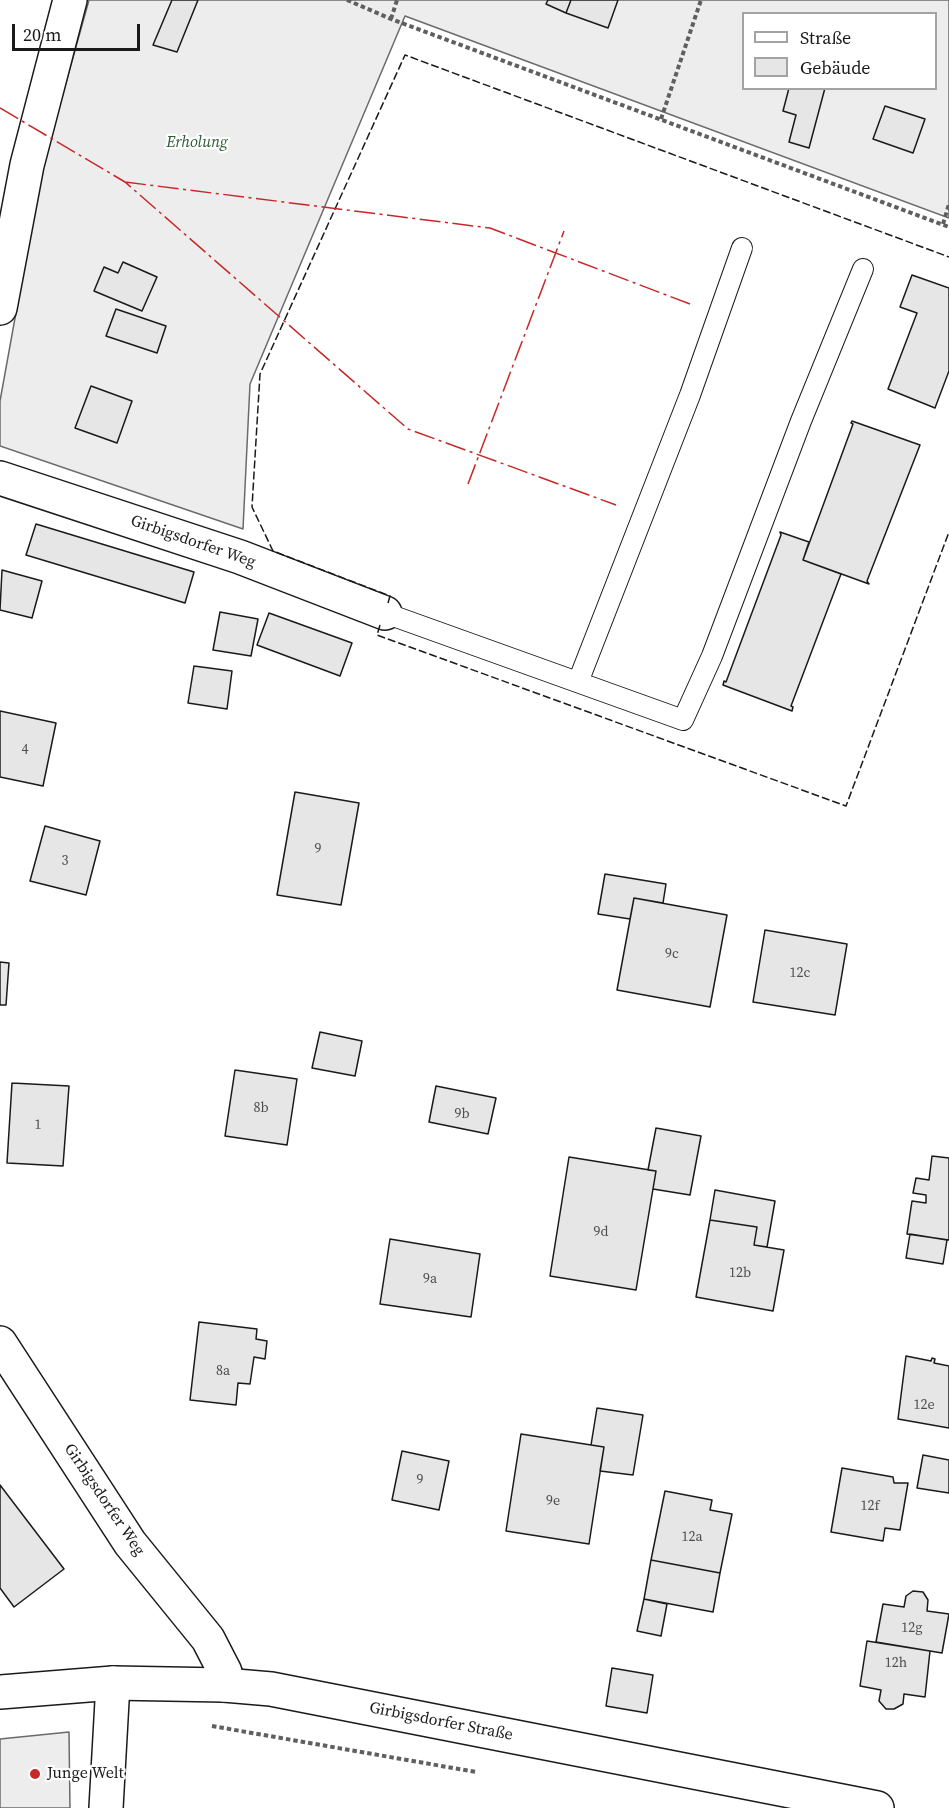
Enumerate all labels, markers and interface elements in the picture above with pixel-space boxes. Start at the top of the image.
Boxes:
scale bar [15,12,142,50]
legend [742,12,937,90]
text: 20 m [23,22,61,47]
text: Straße [800,25,851,50]
text: Gebäude [800,55,871,80]
park label: Erholung [166,133,228,153]
street label: Girbigsdorfer Weg [128,512,258,572]
house number: 4 [22,742,28,758]
house number: 9 [315,841,321,857]
house number: 3 [62,853,68,869]
house number: 9c [665,946,679,962]
house number: 12c [790,965,810,981]
house number: 8b [253,1100,269,1116]
house number: 9b [454,1106,470,1122]
house number: 1 [35,1117,41,1133]
house number: 9d [594,1224,608,1240]
house number: 12b [729,1265,751,1281]
house number: 9a [423,1271,437,1287]
house number: 8a [216,1363,230,1379]
house number: 12e [913,1397,935,1413]
street label: Girbigsdorfer Weg [59,1440,149,1560]
house number: 9 [417,1472,423,1488]
house number: 9e [546,1493,560,1509]
house number: 12f [861,1498,879,1514]
house number: 12a [681,1529,703,1545]
house number: 12g [901,1620,923,1636]
house number: 12h [885,1655,907,1671]
street label: Girbigsdorfer Straße [368,1699,514,1745]
place label: Junge Welt [47,1764,124,1784]
marker: Junge Welt [28,1767,42,1781]

